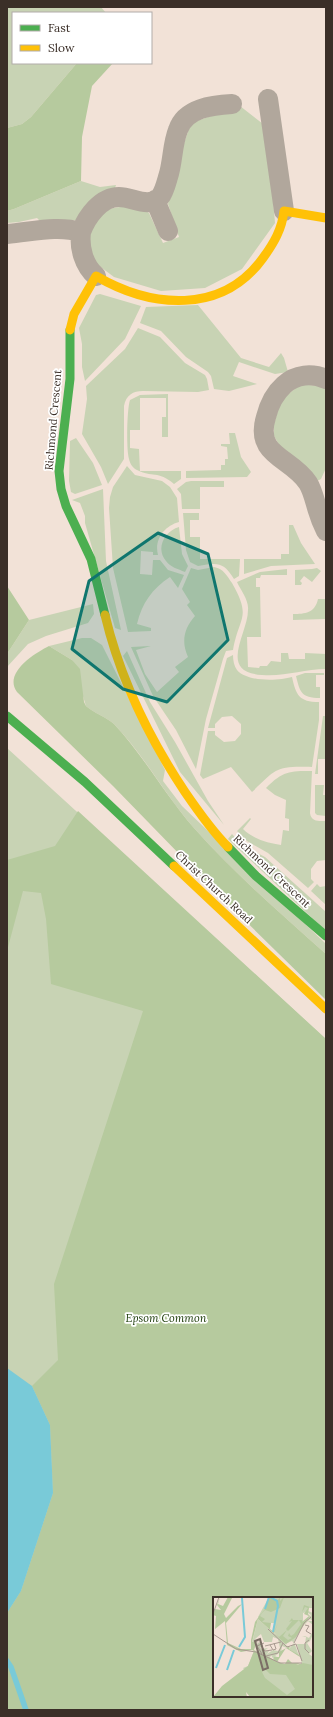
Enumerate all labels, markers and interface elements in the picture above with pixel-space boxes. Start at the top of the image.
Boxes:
legend [12,12,152,64]
text: Fast [48,20,71,35]
text: Slow [48,40,75,55]
street label: Richmond Crescent [42,368,64,471]
street label: Richmond Crescent [230,831,314,911]
street label: Christ Church Road [172,848,256,927]
park label: Epsom Common [126,1311,207,1325]
inset map [213,1597,313,1697]

